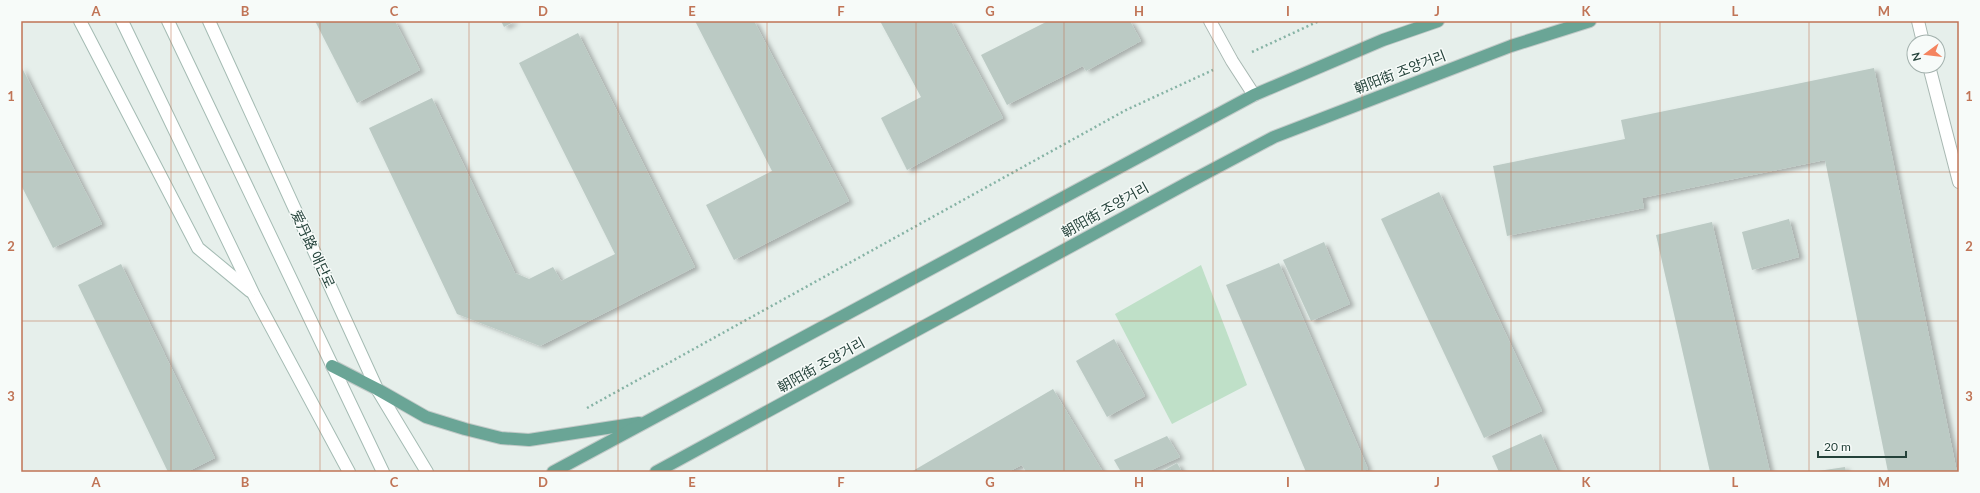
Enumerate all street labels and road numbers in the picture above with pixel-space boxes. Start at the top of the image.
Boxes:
street label: 朝阳街 조양거리 [1351,46,1448,97]
street label: 朝阳街 조양거리 [1058,179,1151,241]
street label: 爱丹路 애단로 [288,207,339,291]
street label: 朝阳街 조양거리 [774,334,867,396]

